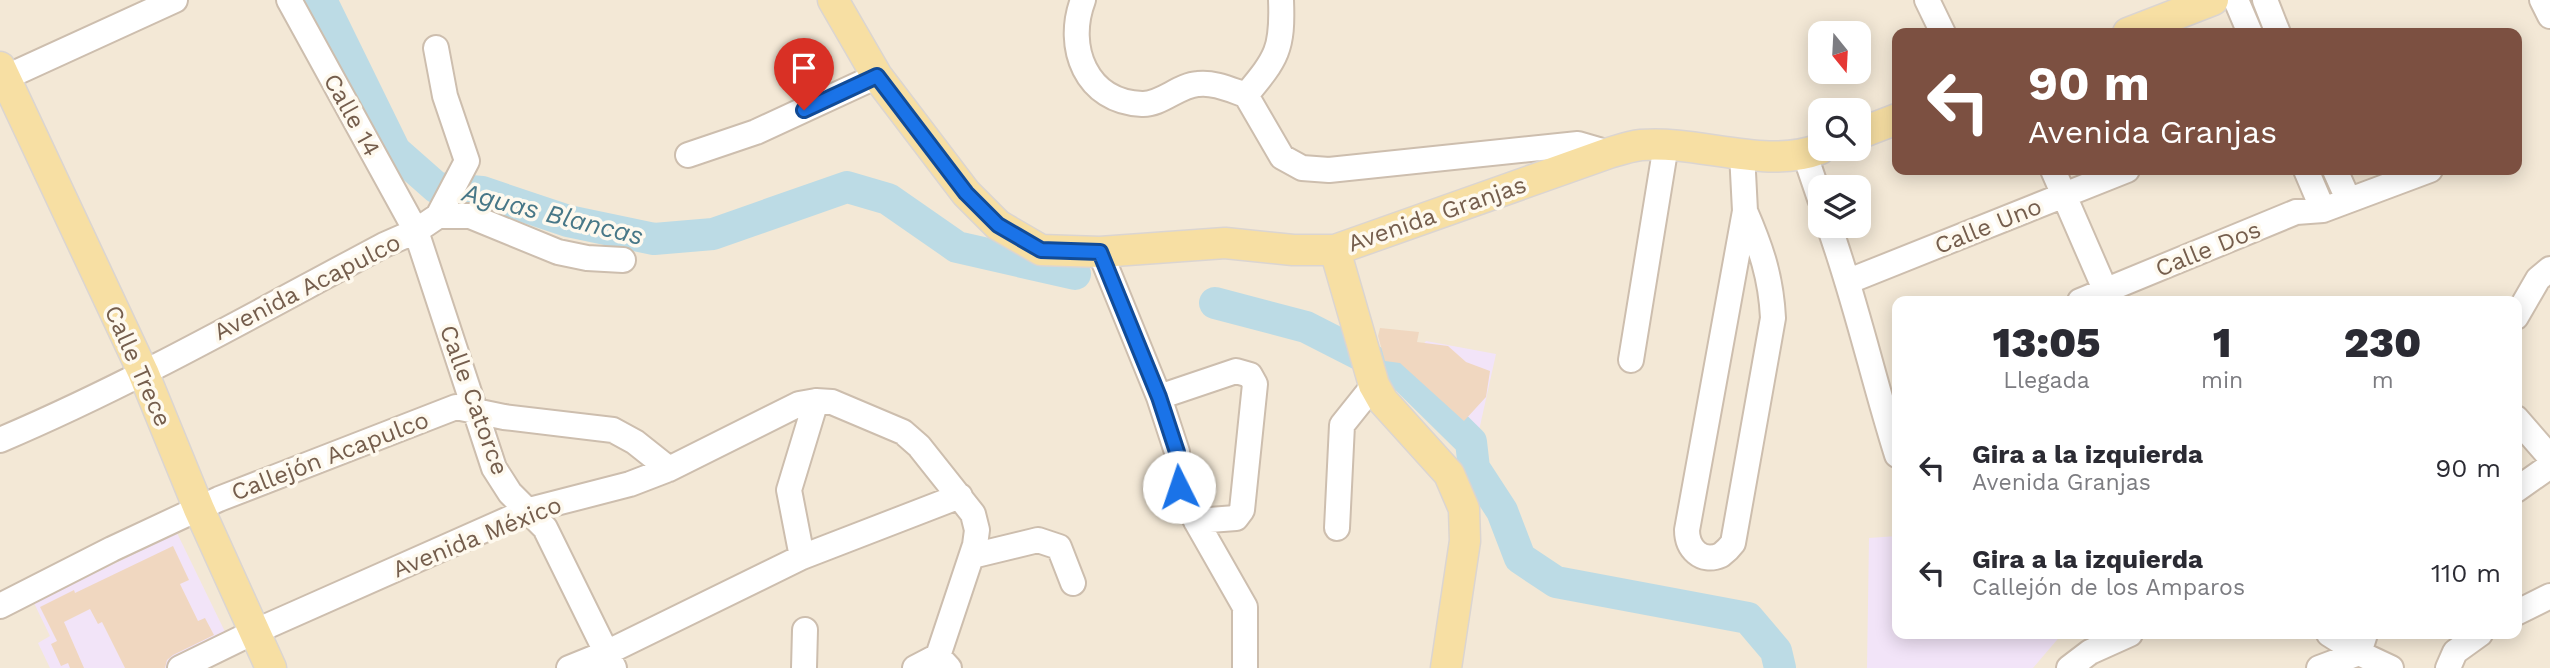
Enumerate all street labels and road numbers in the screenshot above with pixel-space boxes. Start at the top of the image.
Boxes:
street label: Calle 14 [318,69,386,161]
street label: Avenida Granjas [1344,170,1530,258]
street label: Calle Uno [1930,192,2046,260]
street label: Calle Dos [2151,215,2265,283]
street label: Avenida Acapulco [209,228,405,346]
street label: Calle Trece [99,301,177,431]
street label: Calle Catorce [434,321,514,479]
street label: Callejón Acapulco [227,405,433,507]
street label: Avenida México [388,490,566,584]

